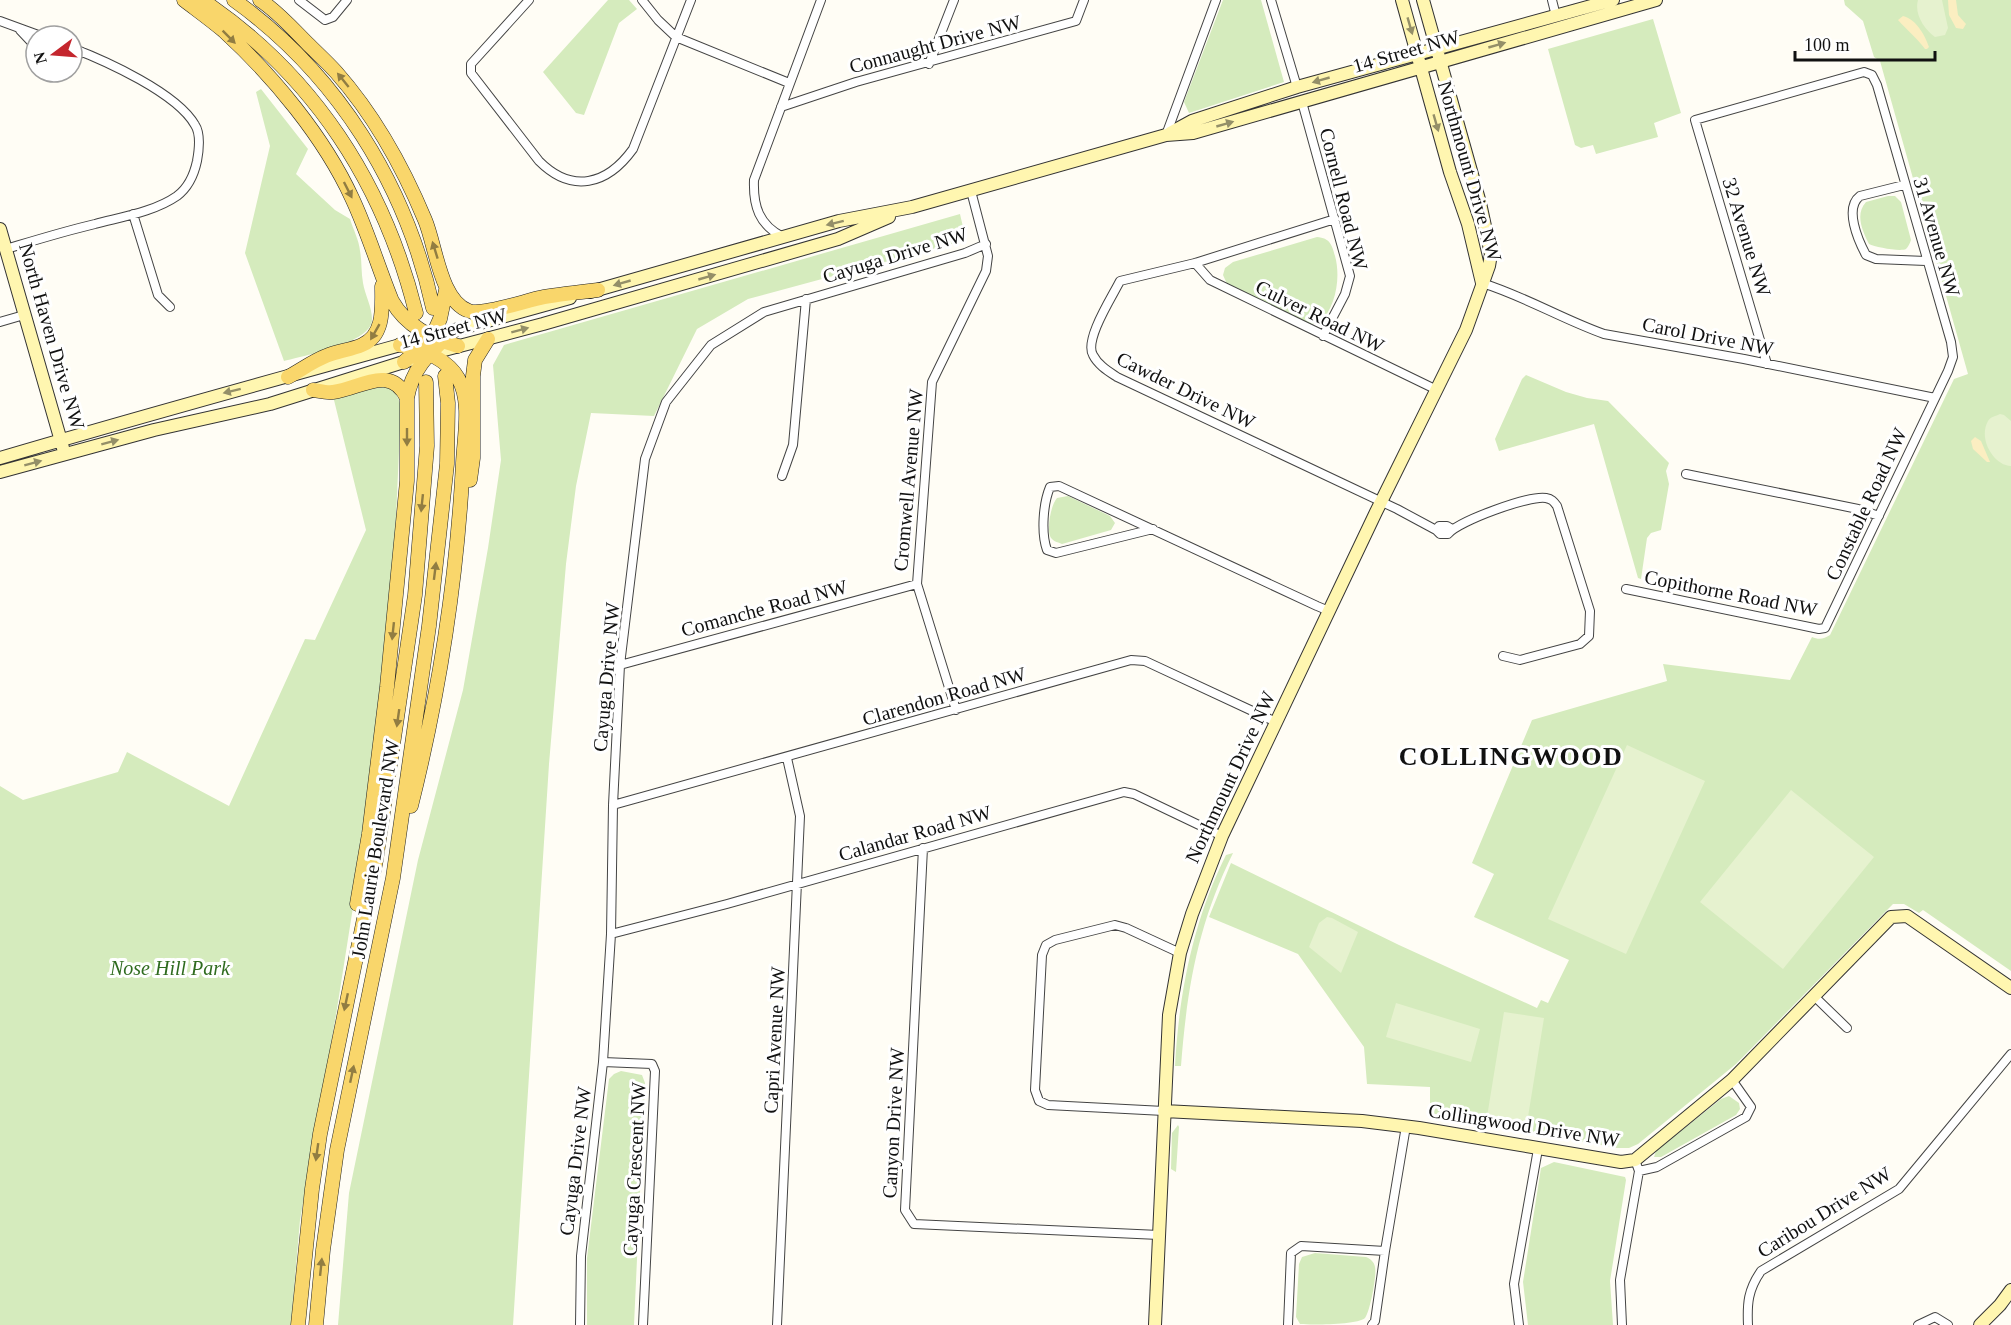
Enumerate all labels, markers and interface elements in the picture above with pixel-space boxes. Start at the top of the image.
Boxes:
street label: Connaught Drive NW [847,10,1024,78]
one-way arrow [1405,17,1415,35]
north arrow [24,24,84,84]
scale bar [1795,24,1934,62]
street label: 14 Street NW [1350,25,1462,77]
one-way arrow [222,30,237,44]
text: 100 m [1804,35,1850,55]
one-way arrow [1488,40,1506,49]
text: N [30,50,50,66]
one-way arrow [336,72,349,88]
one-way arrow [1312,76,1330,85]
street label: Northmount Drive NW [1434,78,1506,264]
one-way arrow [1432,114,1442,132]
one-way arrow [1216,119,1234,128]
street label: Cornell Road NW [1316,126,1372,272]
street label: 32 Avenue NW [1719,175,1776,299]
street label: 31 Avenue NW [1909,175,1965,299]
one-way arrow [343,182,353,199]
one-way arrow [825,219,843,228]
street label: Cayuga Drive NW [820,223,970,288]
street label: North Haven Drive NW [15,240,89,432]
one-way arrow [430,241,439,259]
one-way arrow [698,272,716,281]
street label: Culver Road NW [1252,275,1388,357]
one-way arrow [613,279,631,288]
street label: 14 Street NW [397,303,509,353]
street label: Carol Drive NW [1640,312,1776,360]
one-way arrow [370,323,381,340]
one-way arrow [511,325,529,335]
street label: Cawder Drive NW [1113,347,1259,433]
one-way arrow [223,387,241,397]
street label: Cromwell Avenue NW [889,388,927,572]
street label: Constable Road NW [1821,424,1911,584]
one-way arrow [403,427,412,446]
one-way arrow [100,437,119,447]
one-way arrow [24,458,42,468]
one-way arrow [417,494,427,513]
one-way arrow [431,561,440,580]
street label: Copithorne Road NW [1643,565,1819,622]
street label: Comanche Road NW [679,575,850,641]
street label: Cayuga Drive NW [589,601,624,753]
one-way arrow [388,622,398,641]
street label: Clarendon Road NW [860,662,1028,730]
street label: Northmount Drive NW [1181,688,1279,866]
one-way arrow [393,708,402,727]
street label: John Laurie Boulevard NW [347,738,403,960]
district label: COLLINGWOOD [1399,742,1623,771]
street label: Calandar Road NW [836,801,994,865]
park label: Nose Hill Park [109,957,231,979]
street label: Capri Avenue NW [759,966,790,1114]
one-way arrow [340,993,350,1012]
street label: Canyon Drive NW [878,1047,909,1199]
one-way arrow [348,1065,357,1084]
street label: Cayuga Crescent NW [618,1081,651,1257]
street label: Cayuga Drive NW [555,1085,596,1237]
street label: Collingwood Drive NW [1427,1099,1621,1152]
one-way arrow [313,1142,322,1161]
street label: Caribou Drive NW [1753,1162,1895,1262]
one-way arrow [316,1257,326,1276]

